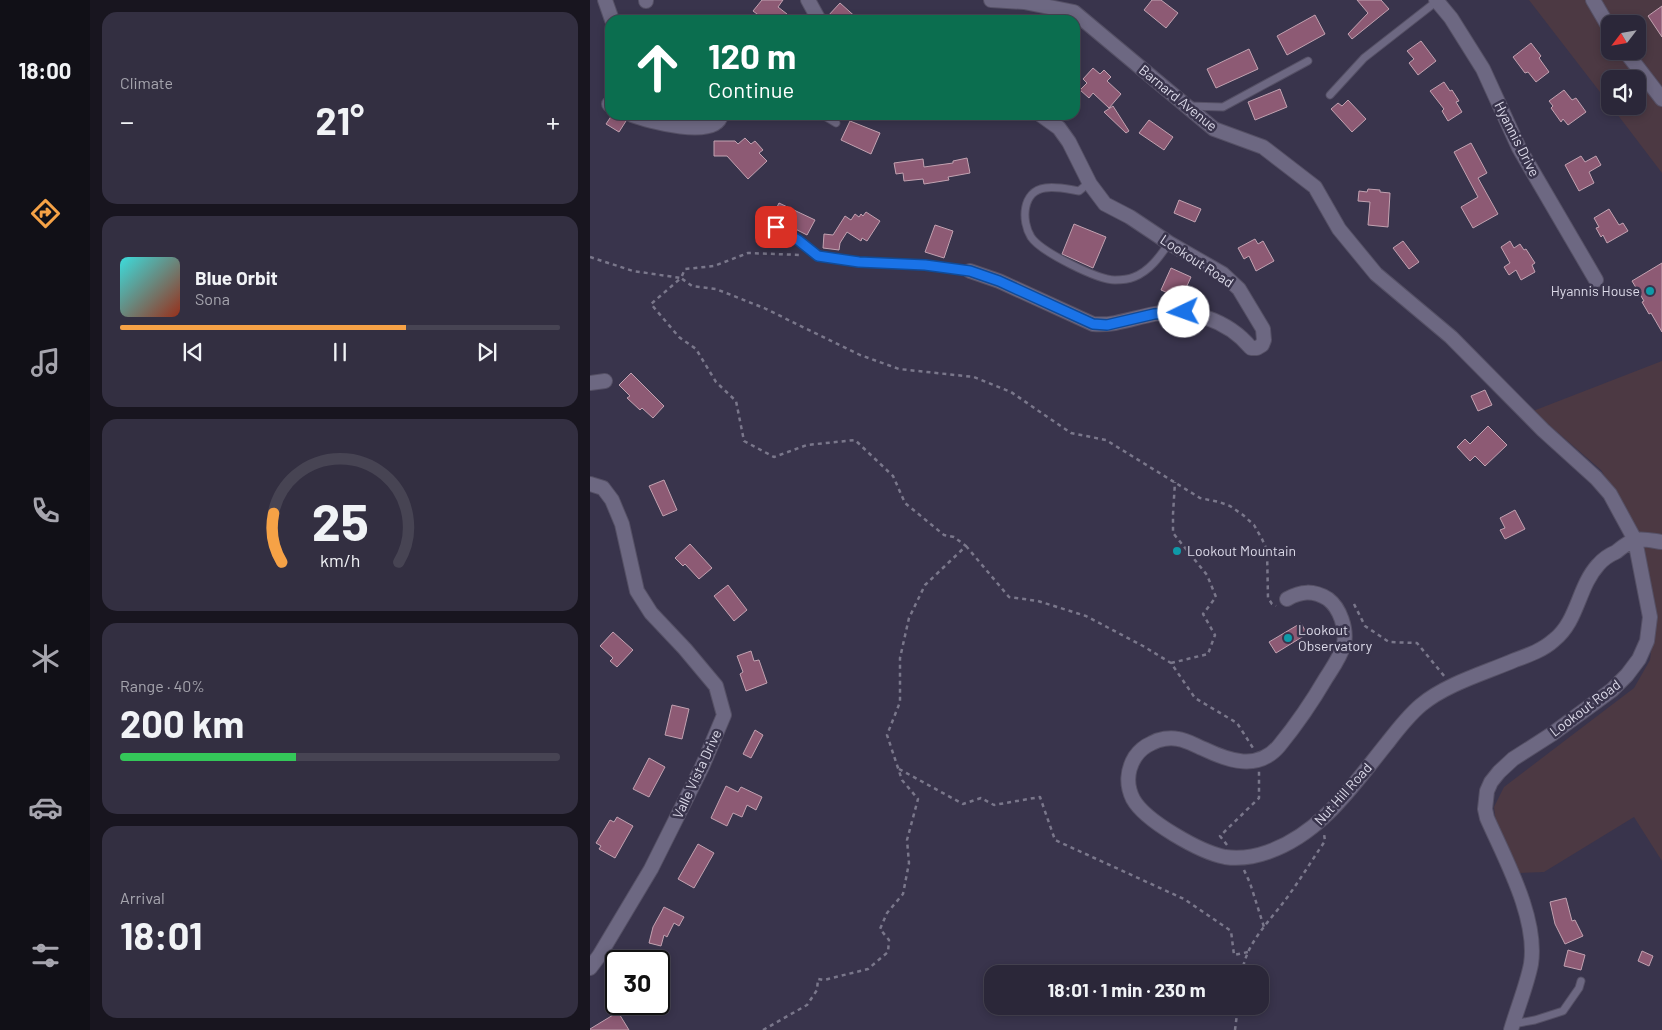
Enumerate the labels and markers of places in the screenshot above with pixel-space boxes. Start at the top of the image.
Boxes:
pin [755,206,797,248]
place label: Hyannis House [1551,282,1640,299]
marker: Hyannis House [1644,285,1656,297]
place label: Lookout Mountain [1187,542,1296,559]
marker: Lookout Mountain [1171,545,1183,557]
place label: Lookout Observatory [1298,621,1373,654]
marker: Lookout Observatory [1282,632,1294,644]

